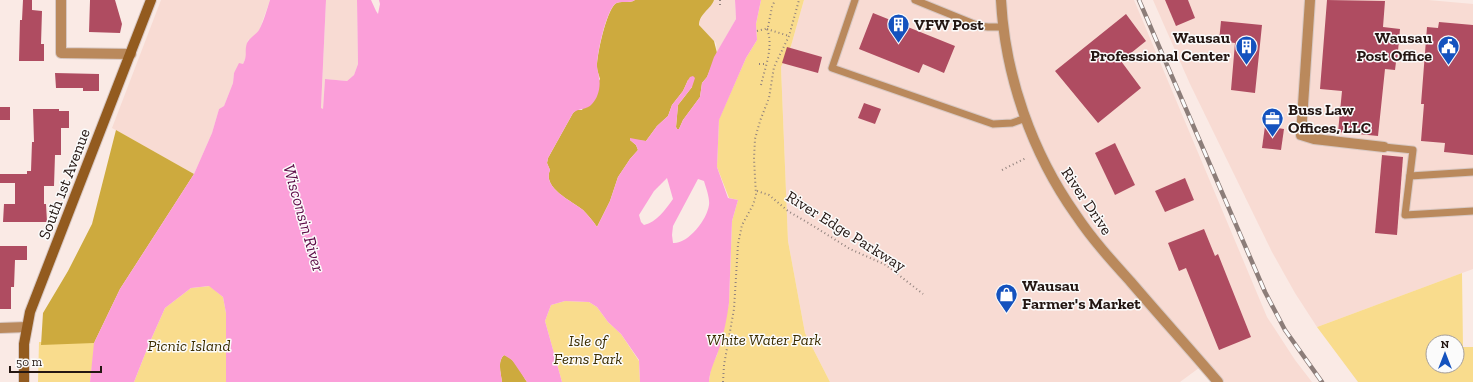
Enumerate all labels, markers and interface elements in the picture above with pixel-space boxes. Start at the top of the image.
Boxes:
building icon: VFW Post [886,11,912,44]
place label: VFW Post [914,15,984,34]
place label: Wausau Professional Center [1090,28,1231,65]
place label: Wausau Post Office [1357,28,1433,65]
building icon: Wausau Professional Center [1233,33,1259,66]
public building icon: Wausau Post Office [1435,33,1461,66]
place label: Buss Law Offices, LLC [1288,100,1371,137]
office icon: Buss Law Offices, LLC [1260,105,1286,138]
street label: South 1st Avenue [34,126,94,242]
water label: Wisconsin River [279,162,329,274]
street label: River Drive [1058,164,1116,238]
street label: River Edge Parkway [783,187,910,276]
place label: Wausau Farmer's Market [1022,276,1141,313]
shop icon: Wausau Farmer's Market [993,281,1019,314]
park label: White Water Park [706,330,822,349]
park label: Isle of Ferns Park [554,331,622,368]
north arrow [1425,334,1465,374]
park label: Picnic Island [147,336,231,355]
text: N [1441,338,1450,351]
scale bar [10,348,101,374]
text: 50 m [16,355,43,369]

